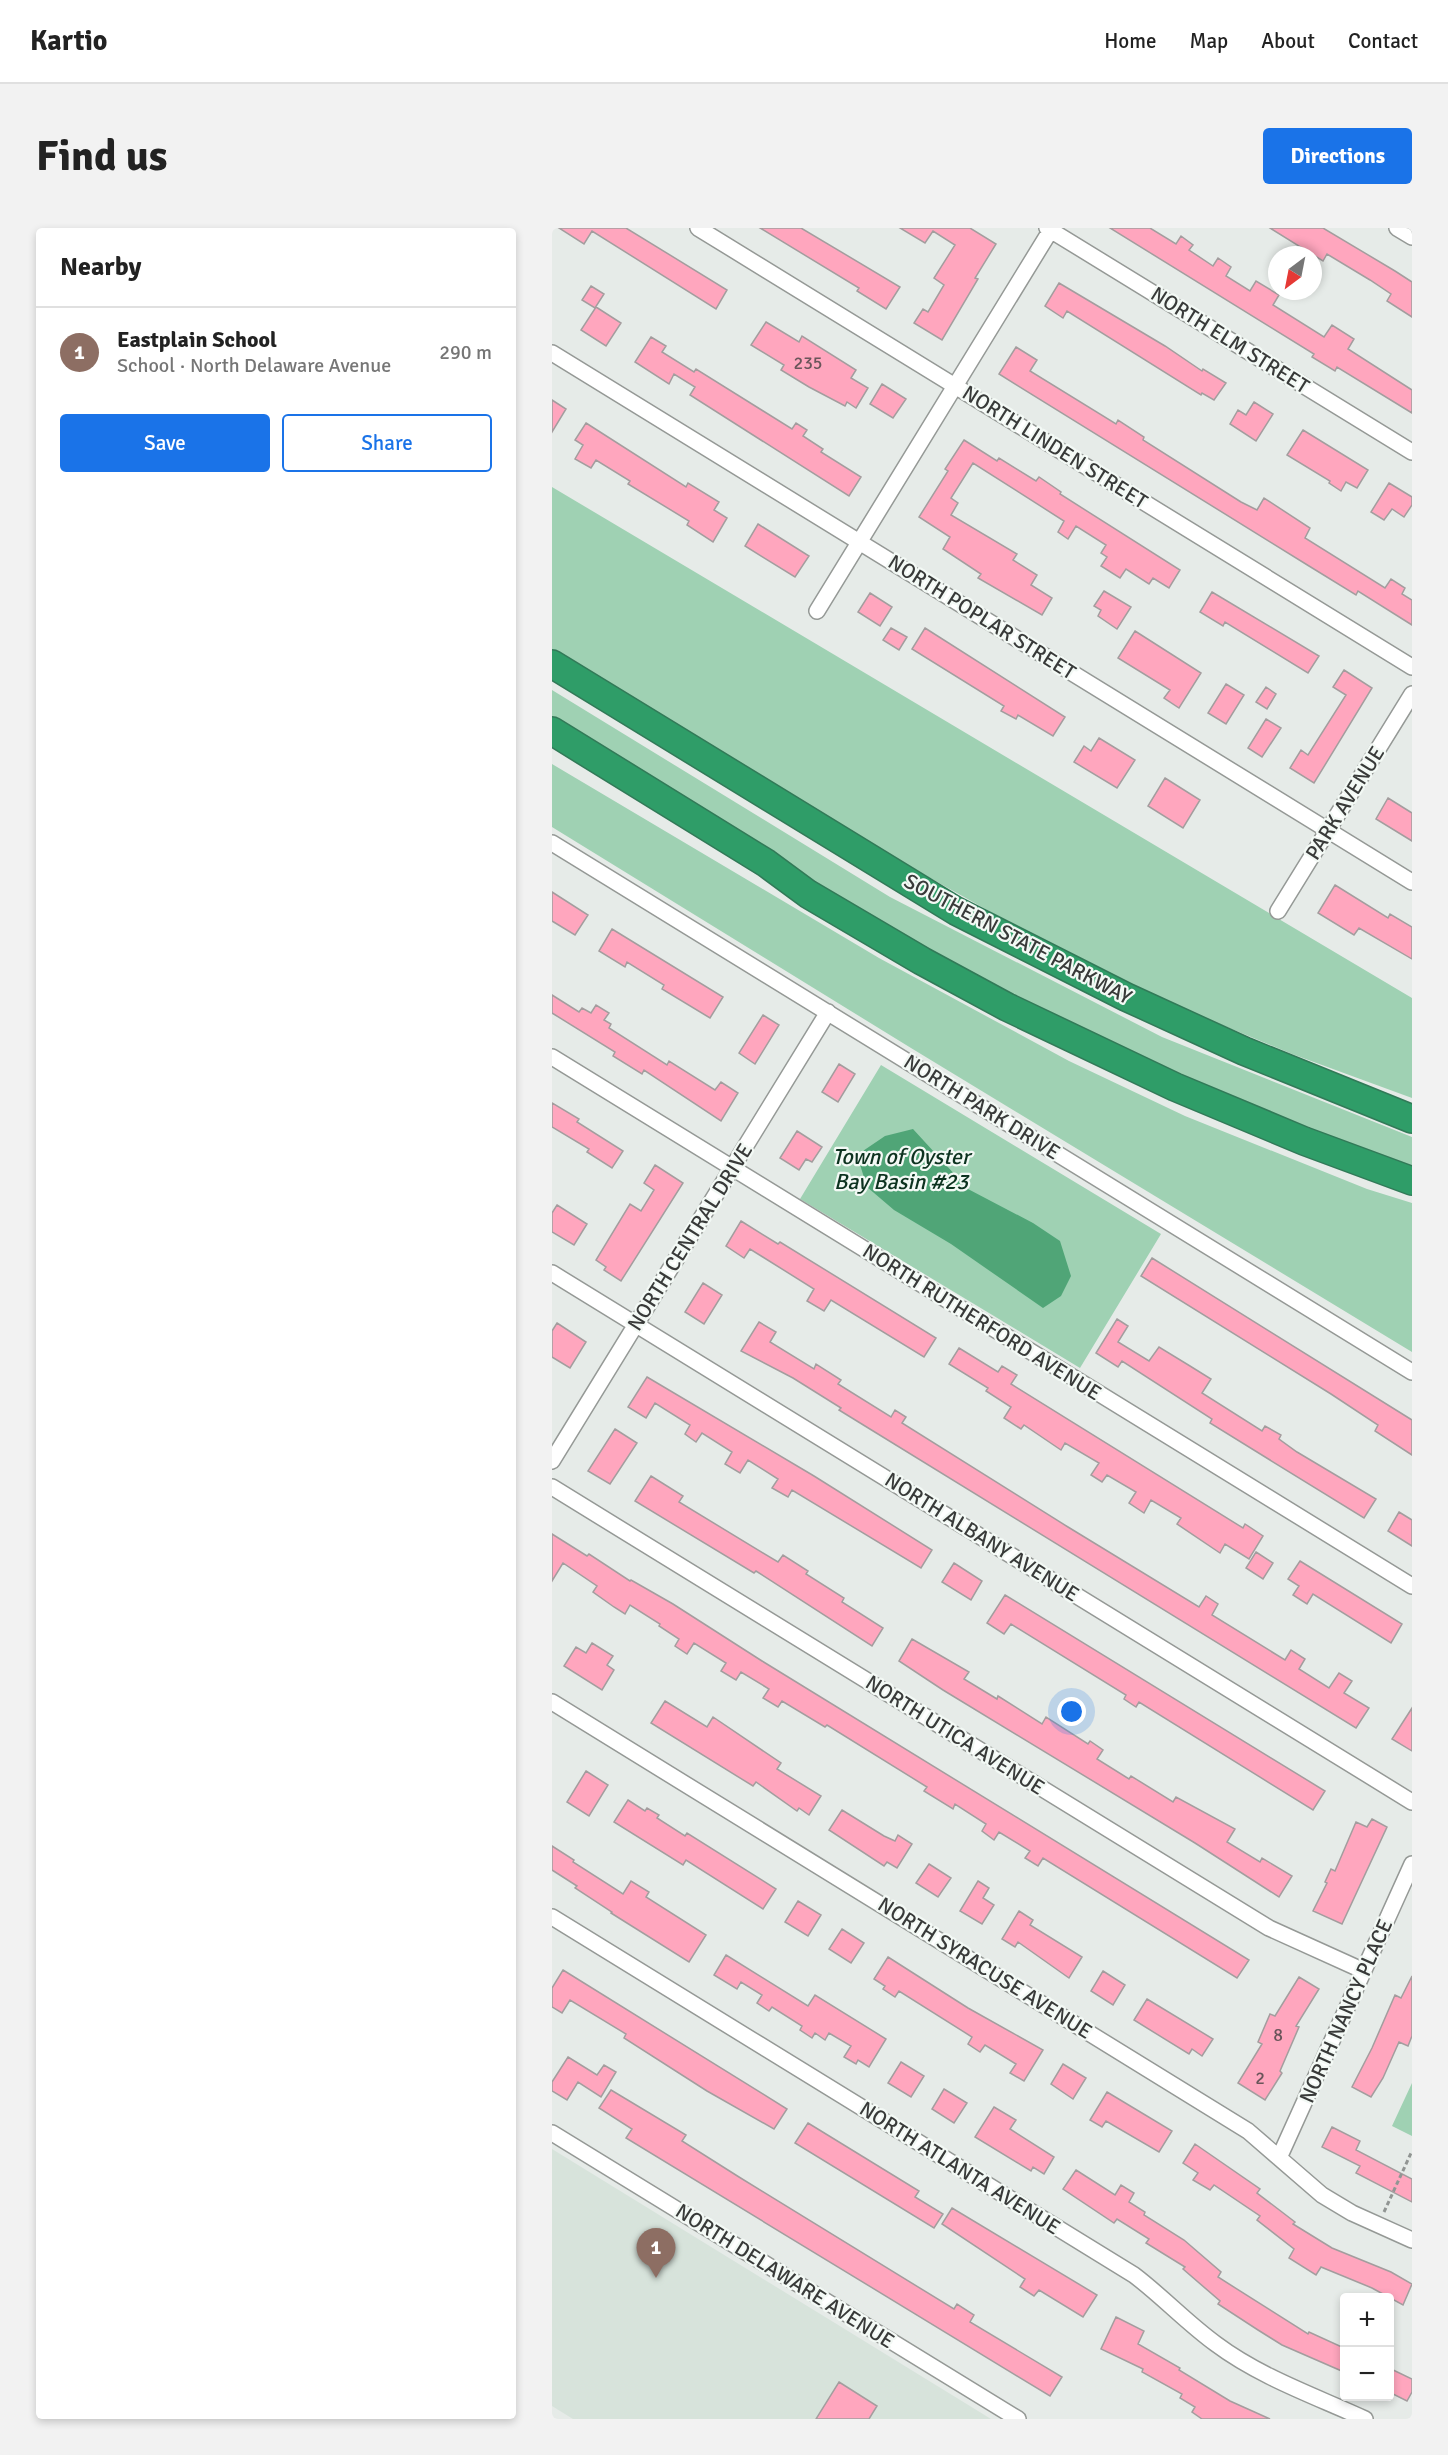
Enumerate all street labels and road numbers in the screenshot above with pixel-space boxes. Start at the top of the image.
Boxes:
street label: NORTH ELM STREET [1146,281,1315,400]
street label: NORTH LINDEN STREET [958,379,1153,515]
street label: NORTH POPLAR STREET [883,549,1081,686]
street label: PARK AVENUE [1300,741,1390,865]
street label: SOUTHERN STATE PARKWAY [900,868,1137,1010]
street label: NORTH PARK DRIVE [899,1049,1065,1165]
street label: NORTH CENTRAL DRIVE [622,1139,758,1335]
street label: NORTH RUTHERFORD AVENUE [858,1238,1106,1406]
street label: NORTH ALBANY AVENUE [880,1467,1084,1607]
street label: NORTH UTICA AVENUE [861,1669,1049,1801]
street label: NORTH SYRACUSE AVENUE [873,1891,1097,2045]
street label: NORTH NANCY PLACE [1294,1915,1398,2107]
street label: NORTH ATLANTA AVENUE [855,2096,1065,2240]
street label: NORTH DELAWARE AVENUE [671,2198,899,2354]

